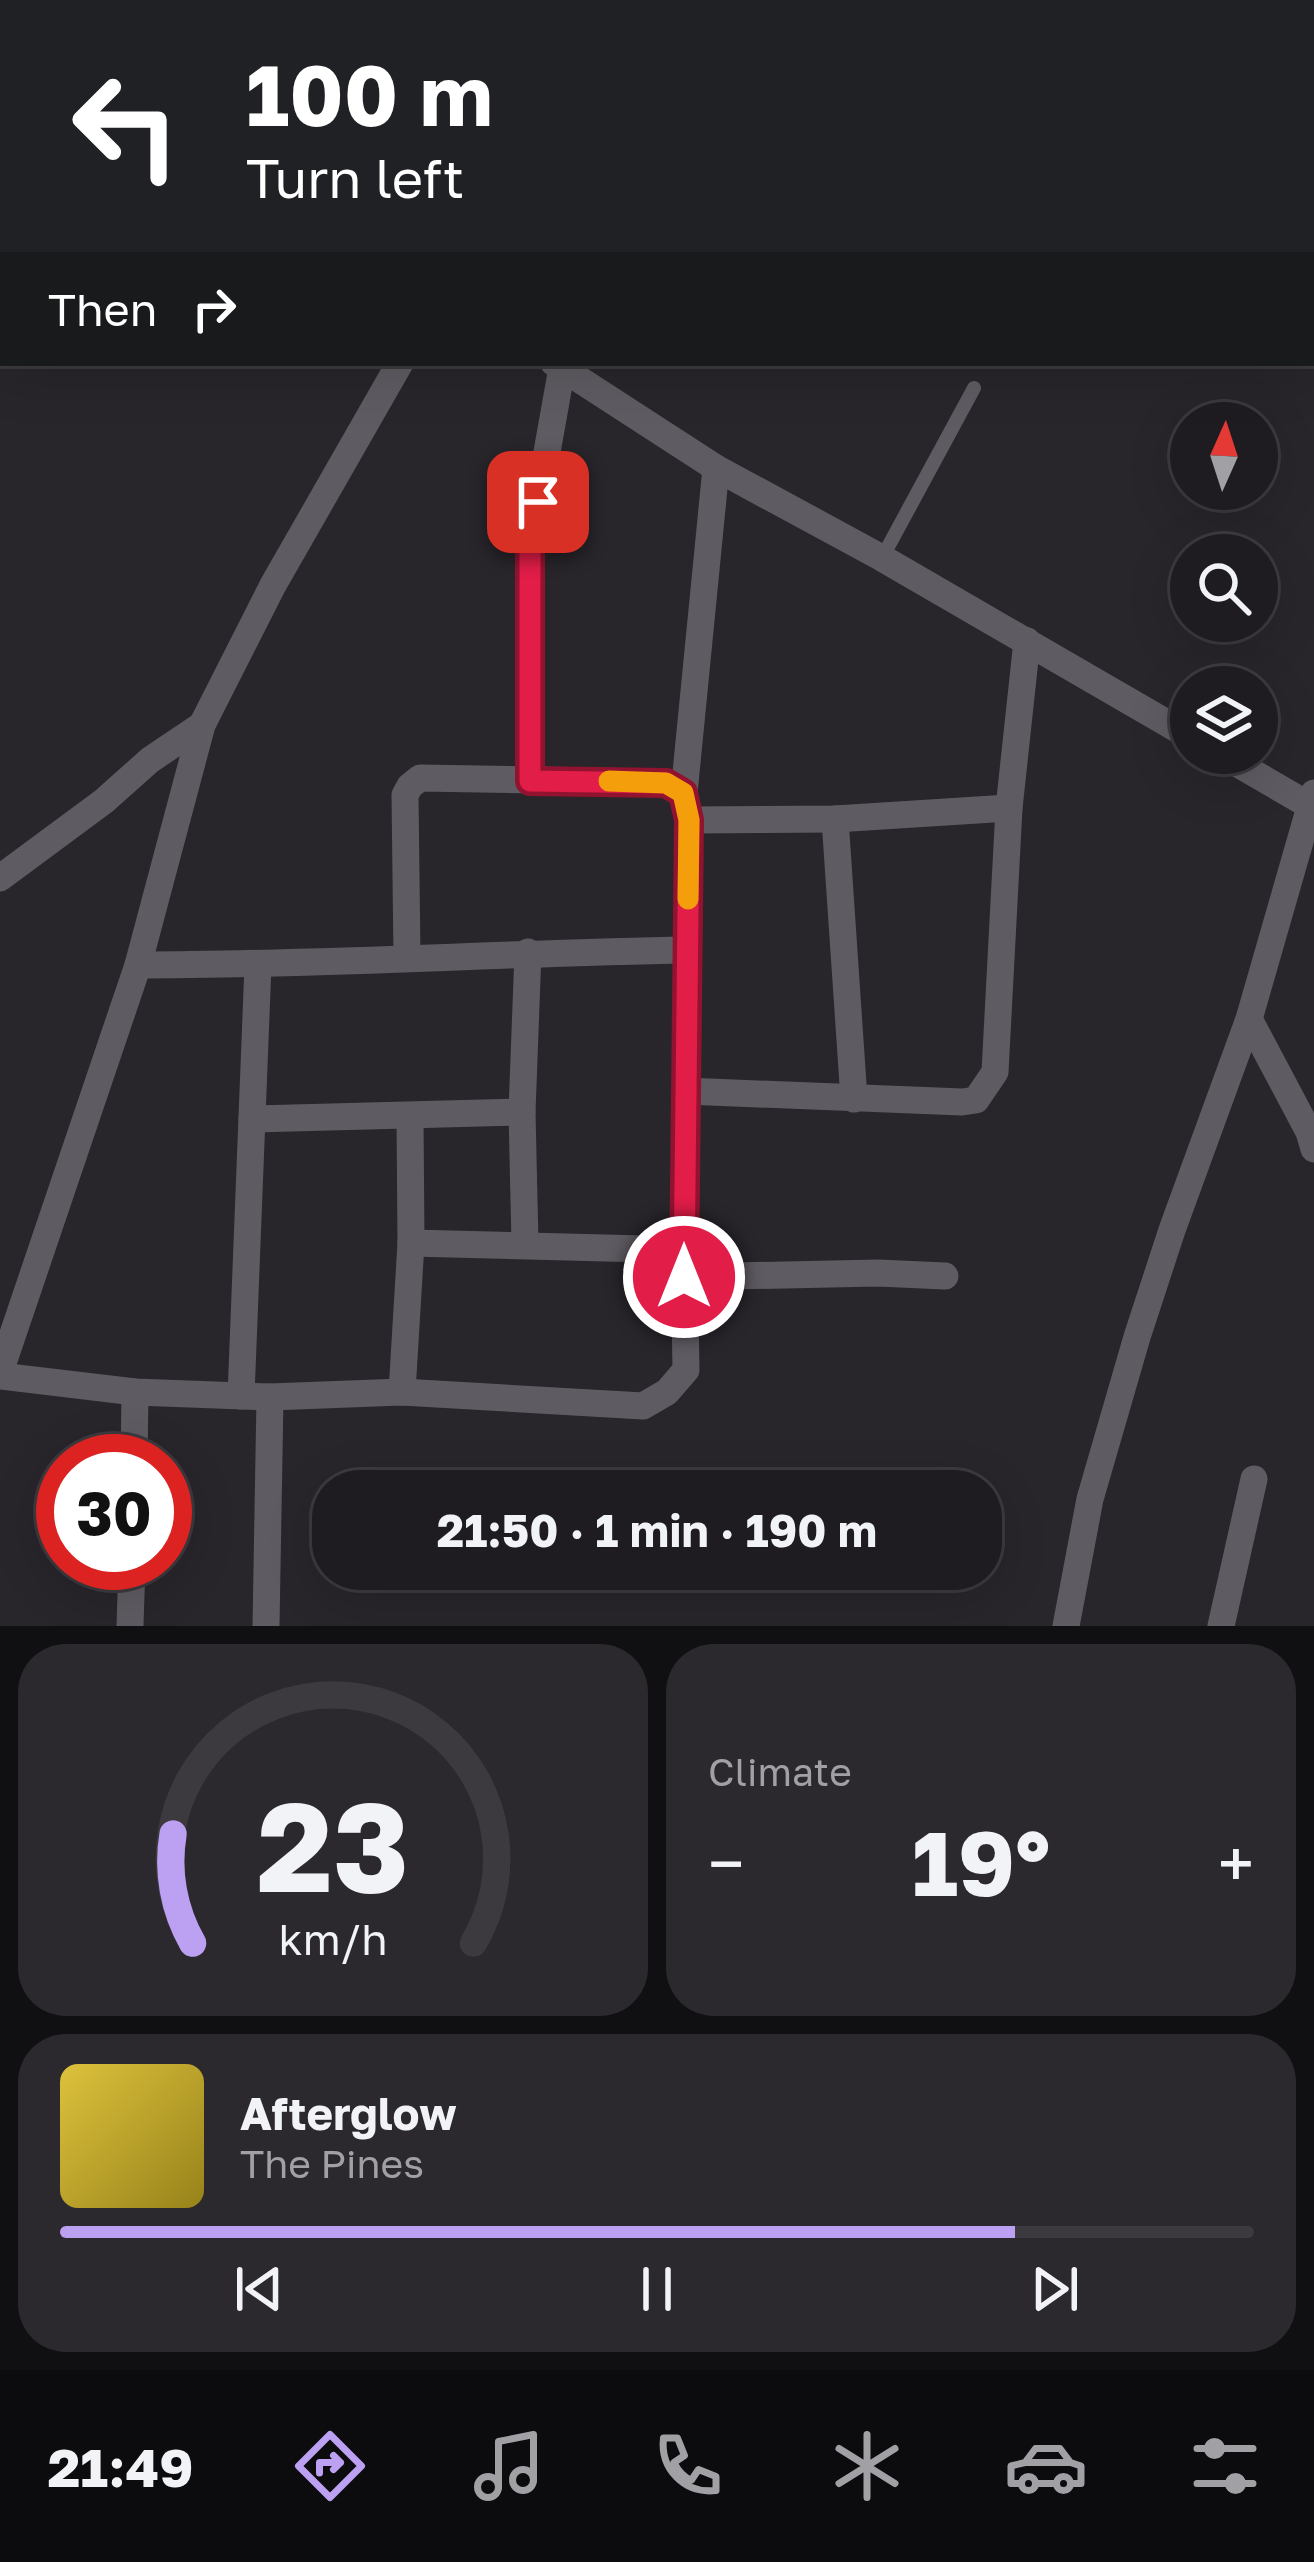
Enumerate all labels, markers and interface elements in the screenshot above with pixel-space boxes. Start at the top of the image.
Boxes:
text: 100 m [246,44,493,144]
icon: left [48,48,204,204]
text: Turn left [246,145,464,210]
icon: right [181,276,247,342]
text: Then [48,282,157,336]
north arrow [1170,402,1278,510]
map controls [1170,402,1278,774]
pin [487,451,589,553]
icon: arrive [505,469,571,535]
button: search [1170,534,1278,642]
button: layers [1170,666,1278,774]
position arrow [621,1214,747,1340]
speed limit sign: 30 [36,1434,192,1590]
text: 21:50 · 1 min · 190 m [437,1503,877,1557]
text: Climate [708,1748,852,1795]
text: 23 [257,1770,409,1919]
text: 19° [912,1808,1050,1916]
text: − [708,1823,744,1903]
text: + [1218,1823,1254,1903]
text: km/h [278,1913,388,1964]
text: Afterglow [240,2086,457,2140]
text: The Pines [240,2140,424,2187]
icon: previous [226,2256,292,2322]
icon: pause [624,2256,690,2322]
icon: next [1022,2256,1088,2322]
icon: directions [288,2424,372,2508]
icon: music [467,2424,551,2508]
icon: phone [646,2424,730,2508]
icon: climate [825,2424,909,2508]
icon: car [1004,2424,1088,2508]
icon: filters [1183,2424,1267,2508]
text: 21:49 [47,2434,194,2499]

